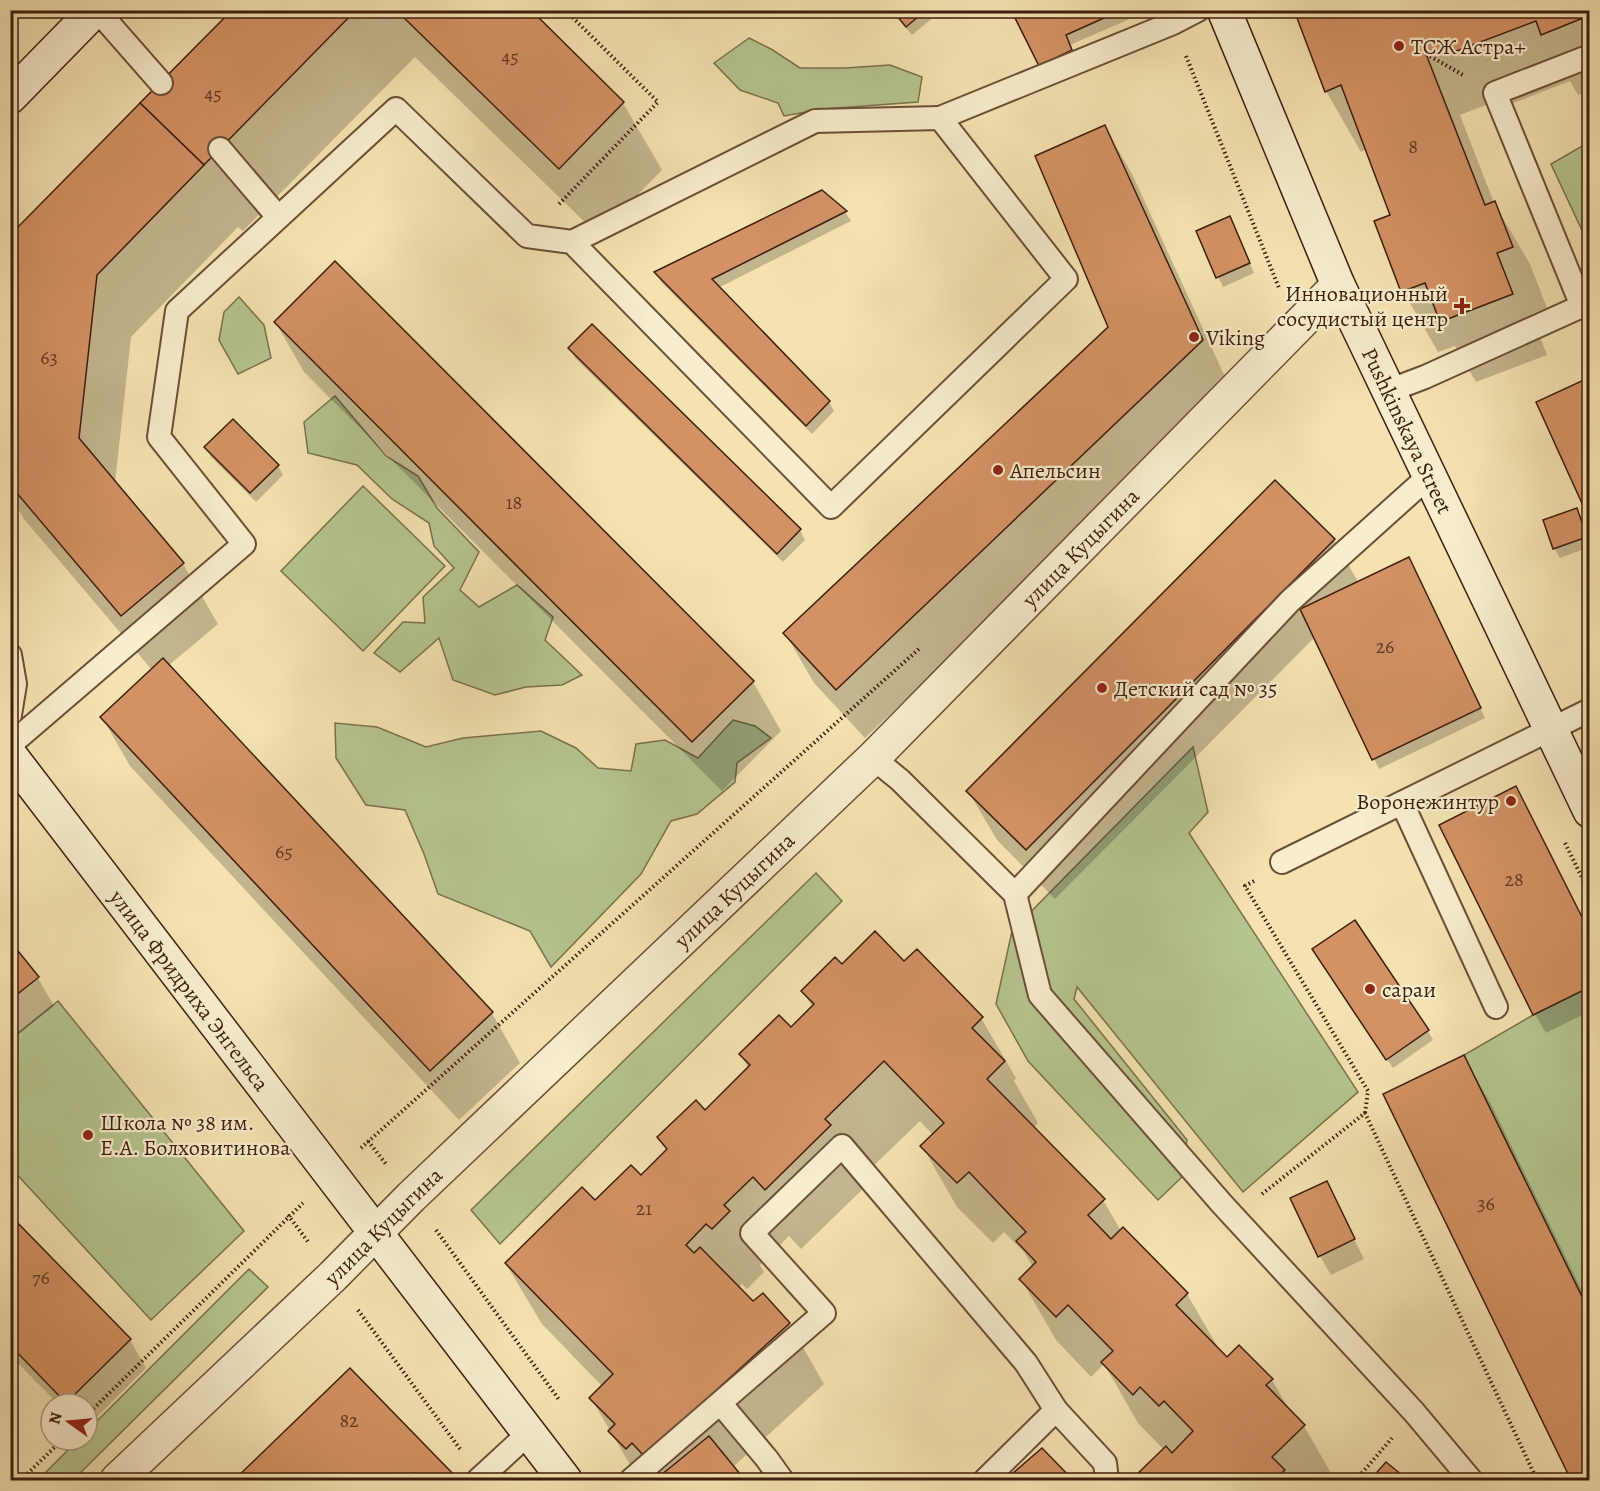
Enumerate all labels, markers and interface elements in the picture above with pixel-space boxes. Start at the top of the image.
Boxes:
place label: ТСЖ Астра+ [1411,32,1526,62]
marker: ТСЖ Астра+ [1392,39,1406,53]
house number: 45 [501,43,519,70]
house number: 45 [204,80,222,107]
house number: 8 [1408,133,1418,160]
place label: Инновационный сосудистый центр [1277,279,1448,334]
marker: Инновационный сосудистый центр [1453,297,1471,315]
place label: Viking [1205,323,1265,353]
marker: Viking [1187,330,1201,344]
street label: Pushkinskaya Street [1354,343,1459,519]
house number: 63 [40,344,58,371]
place label: Апельсин [1009,456,1101,486]
marker: Апельсин [991,463,1005,477]
street label: улица Куцыгина [1015,481,1147,615]
house number: 18 [506,489,522,516]
house number: 26 [1376,633,1394,660]
place label: Детский сад № 35 [1114,674,1277,704]
marker: Детский сад № 35 [1095,681,1109,695]
place label: Воронежинтур [1356,787,1499,817]
marker: Воронежинтур [1504,794,1518,808]
street label: улица Куцыгина [667,825,802,956]
house number: 65 [275,838,293,865]
house number: 28 [1504,866,1524,893]
street label: улица Фридриха Энгельса [102,883,276,1098]
place label: сараи [1382,975,1436,1005]
marker: сараи [1363,982,1377,996]
place label: Школа № 38 им. Е.А. Болховитинова [100,1108,291,1163]
marker: Школа № 38 им. Е.А. Болховитинова [81,1128,95,1142]
street label: улица Куцыгина [318,1160,450,1293]
house number: 36 [1477,1190,1495,1217]
house number: 21 [636,1195,652,1222]
house number: 76 [32,1264,50,1291]
north arrow [39,1392,99,1452]
house number: 82 [339,1407,359,1434]
text: N [43,1410,68,1427]

